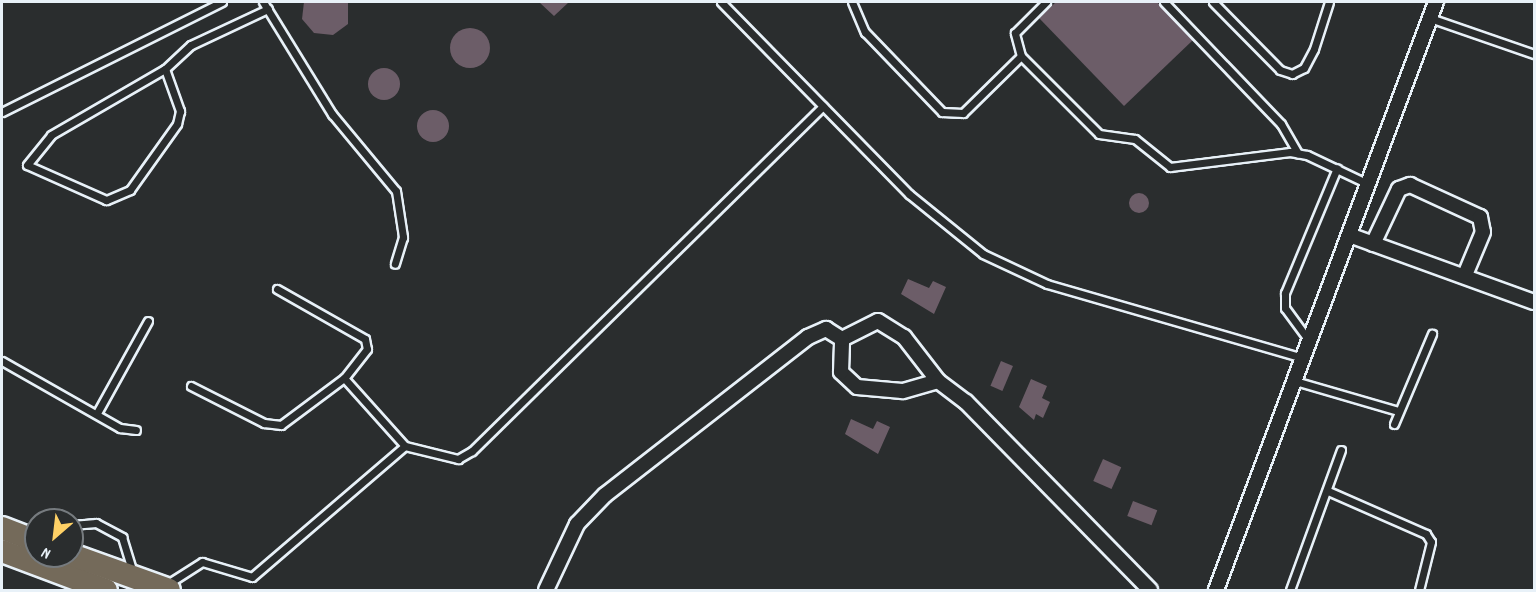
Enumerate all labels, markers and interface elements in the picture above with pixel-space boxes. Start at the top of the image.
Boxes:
north arrow [24,508,84,568]
text: N [37,541,55,565]

